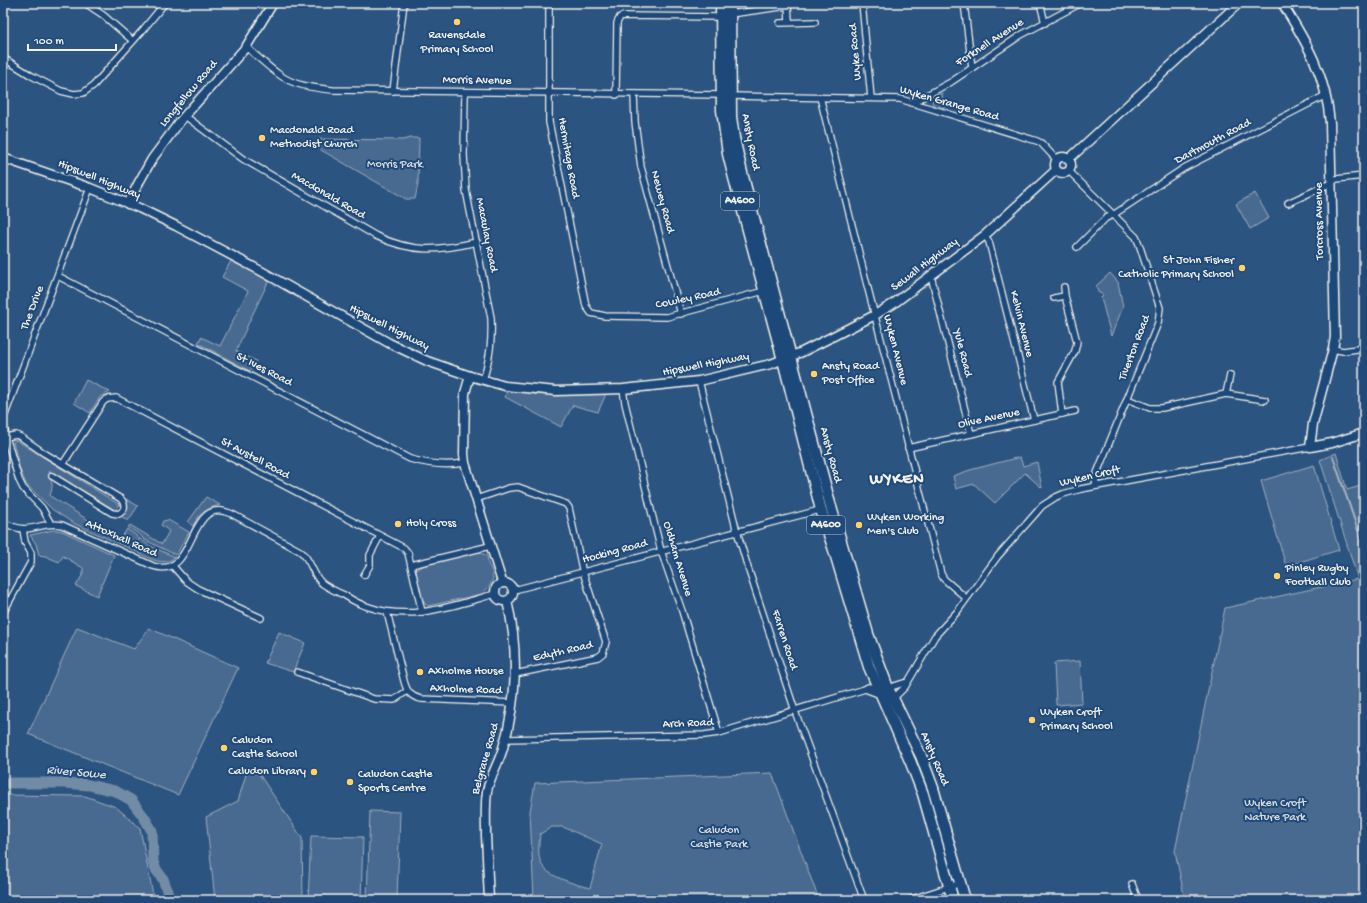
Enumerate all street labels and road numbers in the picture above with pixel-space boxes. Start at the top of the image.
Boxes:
street label: Forknell Avenue [953,15,1027,71]
street label: Wyke Road [846,22,865,81]
street label: Longfellow Road [157,57,222,130]
street label: Morris Avenue [442,73,512,89]
street label: Wyken Grange Road [898,83,1001,125]
street label: Ansty Road [738,113,762,172]
street label: Hermitage Road [554,116,582,201]
street label: Dartmouth Road [1172,116,1254,168]
street label: Hipswell Highway [56,157,142,203]
street label: Macdonald Road [288,169,368,223]
street label: Newey Road [647,169,677,236]
street label: Torcross Avenue [1312,181,1328,261]
road number: A4600 [721,192,759,210]
street label: Macaulay Road [472,197,500,274]
street label: Sewall Highway [889,235,961,295]
street label: The Drive [18,283,48,333]
street label: Cowley Road [654,285,723,313]
street label: Kelvin Avenue [1006,289,1036,359]
street label: Hipswell Highway [347,302,431,354]
street label: Tiverton Road [1116,312,1154,384]
street label: Wyken Avenue [879,313,911,388]
street label: Yule Road [949,327,975,379]
street label: St Ives Road [234,350,295,391]
street label: Hipswell Highway [661,350,751,380]
street label: Olive Avenue [957,405,1022,432]
street label: Ansty Road [816,426,844,485]
street label: St Austell Road [218,435,293,483]
street label: Wyken Croft [1058,463,1123,491]
road number: A4600 [807,516,845,534]
street label: Attoxhall Road [83,517,160,561]
street label: Oldham Avenue [659,520,695,599]
street label: Hocking Road [581,536,650,567]
street label: Farren Road [767,607,801,673]
street label: Edyth Road [532,638,595,666]
street label: Axholme Road [430,682,503,698]
street label: Arch Road [662,716,715,732]
street label: Belgrave Road [469,721,503,797]
street label: Ansty Road [916,730,952,789]

